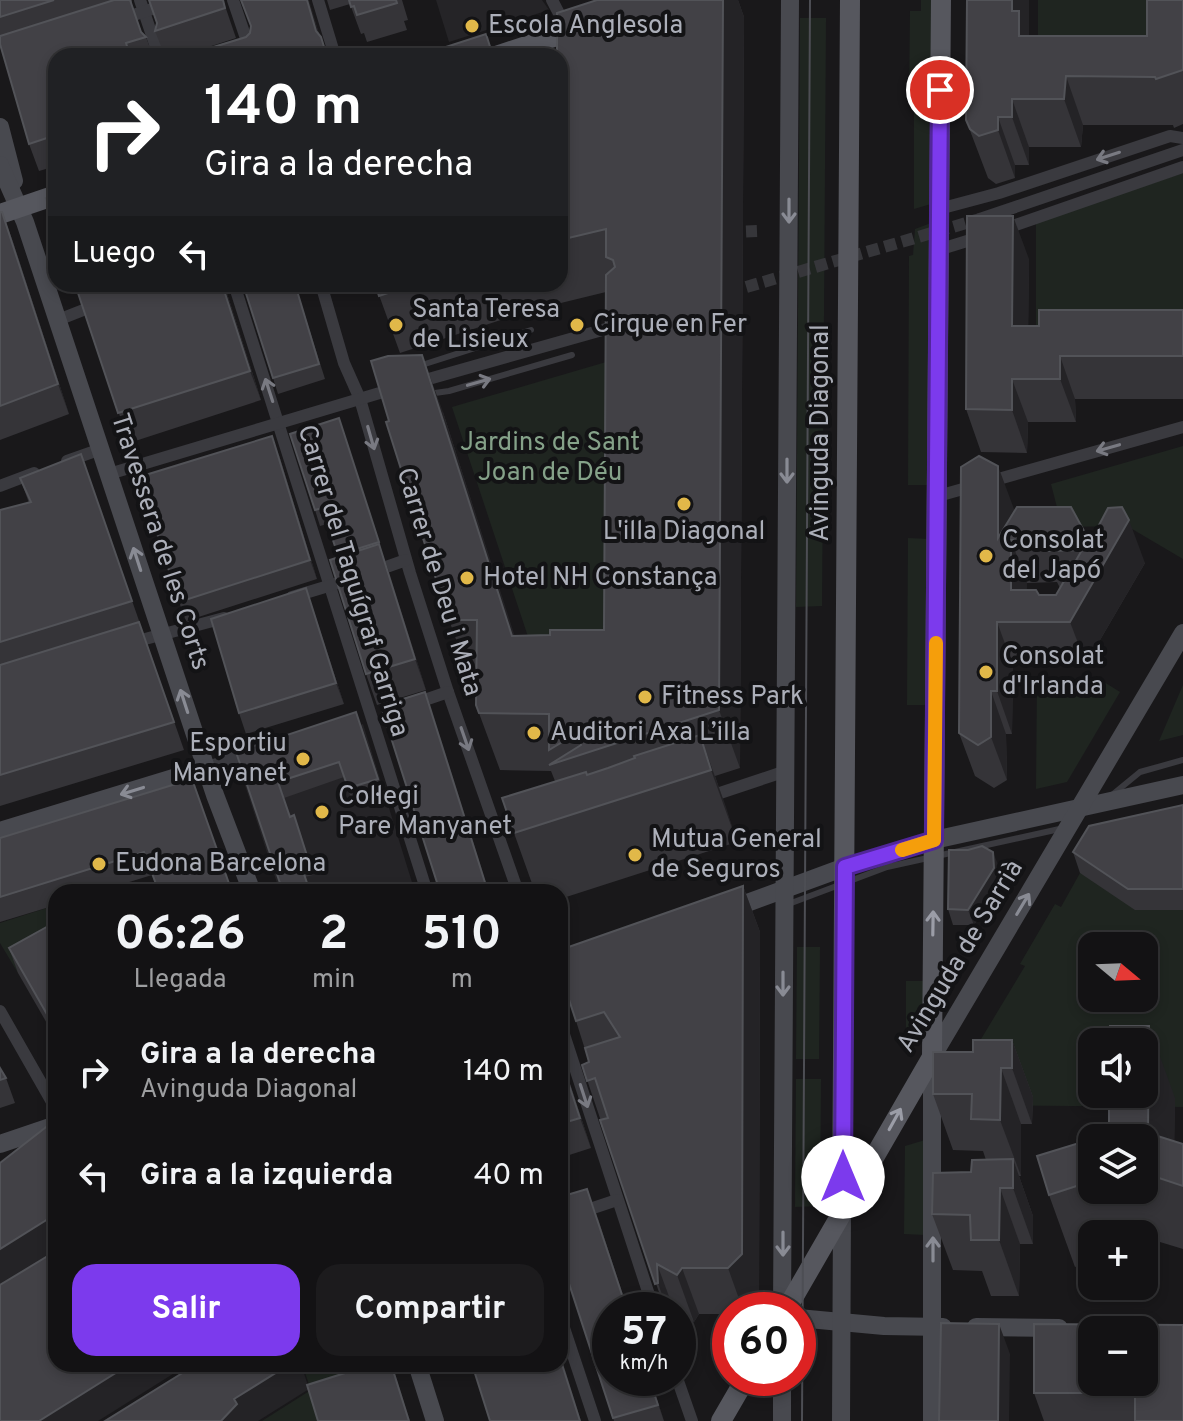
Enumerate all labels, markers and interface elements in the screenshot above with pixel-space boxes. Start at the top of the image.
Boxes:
place label: Escola Anglesola [488,10,683,43]
marker: Escola Anglesola [463,17,481,35]
pin [906,56,974,124]
icon: arrive [918,68,962,112]
text: 140 m [204,74,362,144]
icon: right [72,80,176,184]
text: Gira a la derecha [204,143,473,189]
one-way arrow [1096,150,1121,165]
one-way arrow [781,197,797,224]
icon: left [172,232,216,276]
text: Luego [72,236,156,273]
place label: Santa Teresa de Lisieux [412,294,560,357]
place label: Cirque en Fer [593,309,747,342]
marker: Santa Teresa de Lisieux [387,316,405,334]
marker: Cirque en Fer [568,316,586,334]
street label: Avinguda Diagonal [805,324,838,542]
one-way arrow [466,374,492,389]
one-way arrow [261,378,276,404]
street label: Travessera de les Corts [102,409,216,675]
street label: Carrer del Taquígraf Garriga [289,421,415,741]
one-way arrow [364,424,379,450]
park label: Jardins de Sant Joan de Déu [460,427,640,490]
one-way arrow [1095,441,1121,456]
one-way arrow [779,457,795,484]
street label: Carrer de Deu i Mata [388,464,488,700]
marker: L'illa Diagonal [675,495,693,513]
place label: L'illa Diagonal [603,516,765,549]
place label: Consolat del Japó [1002,525,1104,588]
one-way arrow [128,547,143,572]
marker: Consolat del Japó [977,547,995,565]
place label: Hotel NH Constança [483,562,718,595]
marker: Hotel NH Constança [458,569,476,587]
place label: Consolat d'Irlanda [1002,641,1104,704]
marker: Consolat d'Irlanda [977,663,995,681]
place label: Fitness Park [661,681,804,714]
one-way arrow [175,688,190,713]
marker: Fitness Park [636,688,654,706]
place label: Auditori Axa L’illa [550,717,750,750]
marker: Auditori Axa L’illa [525,724,543,742]
one-way arrow [458,727,473,752]
place label: Esportiu Manyanet [172,728,287,791]
marker: Esportiu Manyanet [294,750,312,768]
place label: Col·legi Pare Manyanet [338,781,512,844]
one-way arrow [119,784,145,799]
marker: Col·legi Pare Manyanet [313,803,331,821]
place label: Mutua General de Seguros [651,824,822,887]
marker: Mutua General de Seguros [626,846,644,864]
place label: Eudona Barcelona [115,848,326,881]
street label: Avinguda de Sarrià [890,854,1032,1060]
marker: Eudona Barcelona [90,855,108,873]
one-way arrow [1015,893,1031,916]
text: 06:26 [114,906,246,966]
text: 2 [319,906,348,966]
text: 510 [422,906,502,966]
one-way arrow [925,910,941,937]
north arrow [1078,932,1158,1012]
map controls [1078,932,1158,1396]
text: Llegada [134,964,227,997]
text: min [312,964,355,997]
text: m [451,964,473,997]
one-way arrow [775,970,791,997]
button: sound [1078,1028,1158,1108]
text: Gira a la derecha [140,1037,376,1074]
icon: right [72,1050,116,1094]
text: 140 m [463,1054,544,1091]
text: Avinguda Diagonal [140,1074,357,1107]
one-way arrow [578,1083,592,1108]
one-way arrow [887,1108,903,1131]
button: layers [1078,1124,1158,1204]
position arrow [801,1135,885,1219]
icon: left [72,1154,116,1198]
text: Gira a la izquierda [140,1158,393,1195]
text: 40 m [474,1158,544,1195]
button: + [1078,1220,1158,1300]
one-way arrow [775,1230,791,1257]
one-way arrow [925,1236,941,1263]
button: Salir [72,1264,300,1356]
button: Compartir [316,1264,544,1356]
speed limit sign: 60 [712,1292,816,1396]
text: 57 [621,1309,667,1359]
button: − [1078,1316,1158,1396]
text: km/h [620,1351,668,1377]

